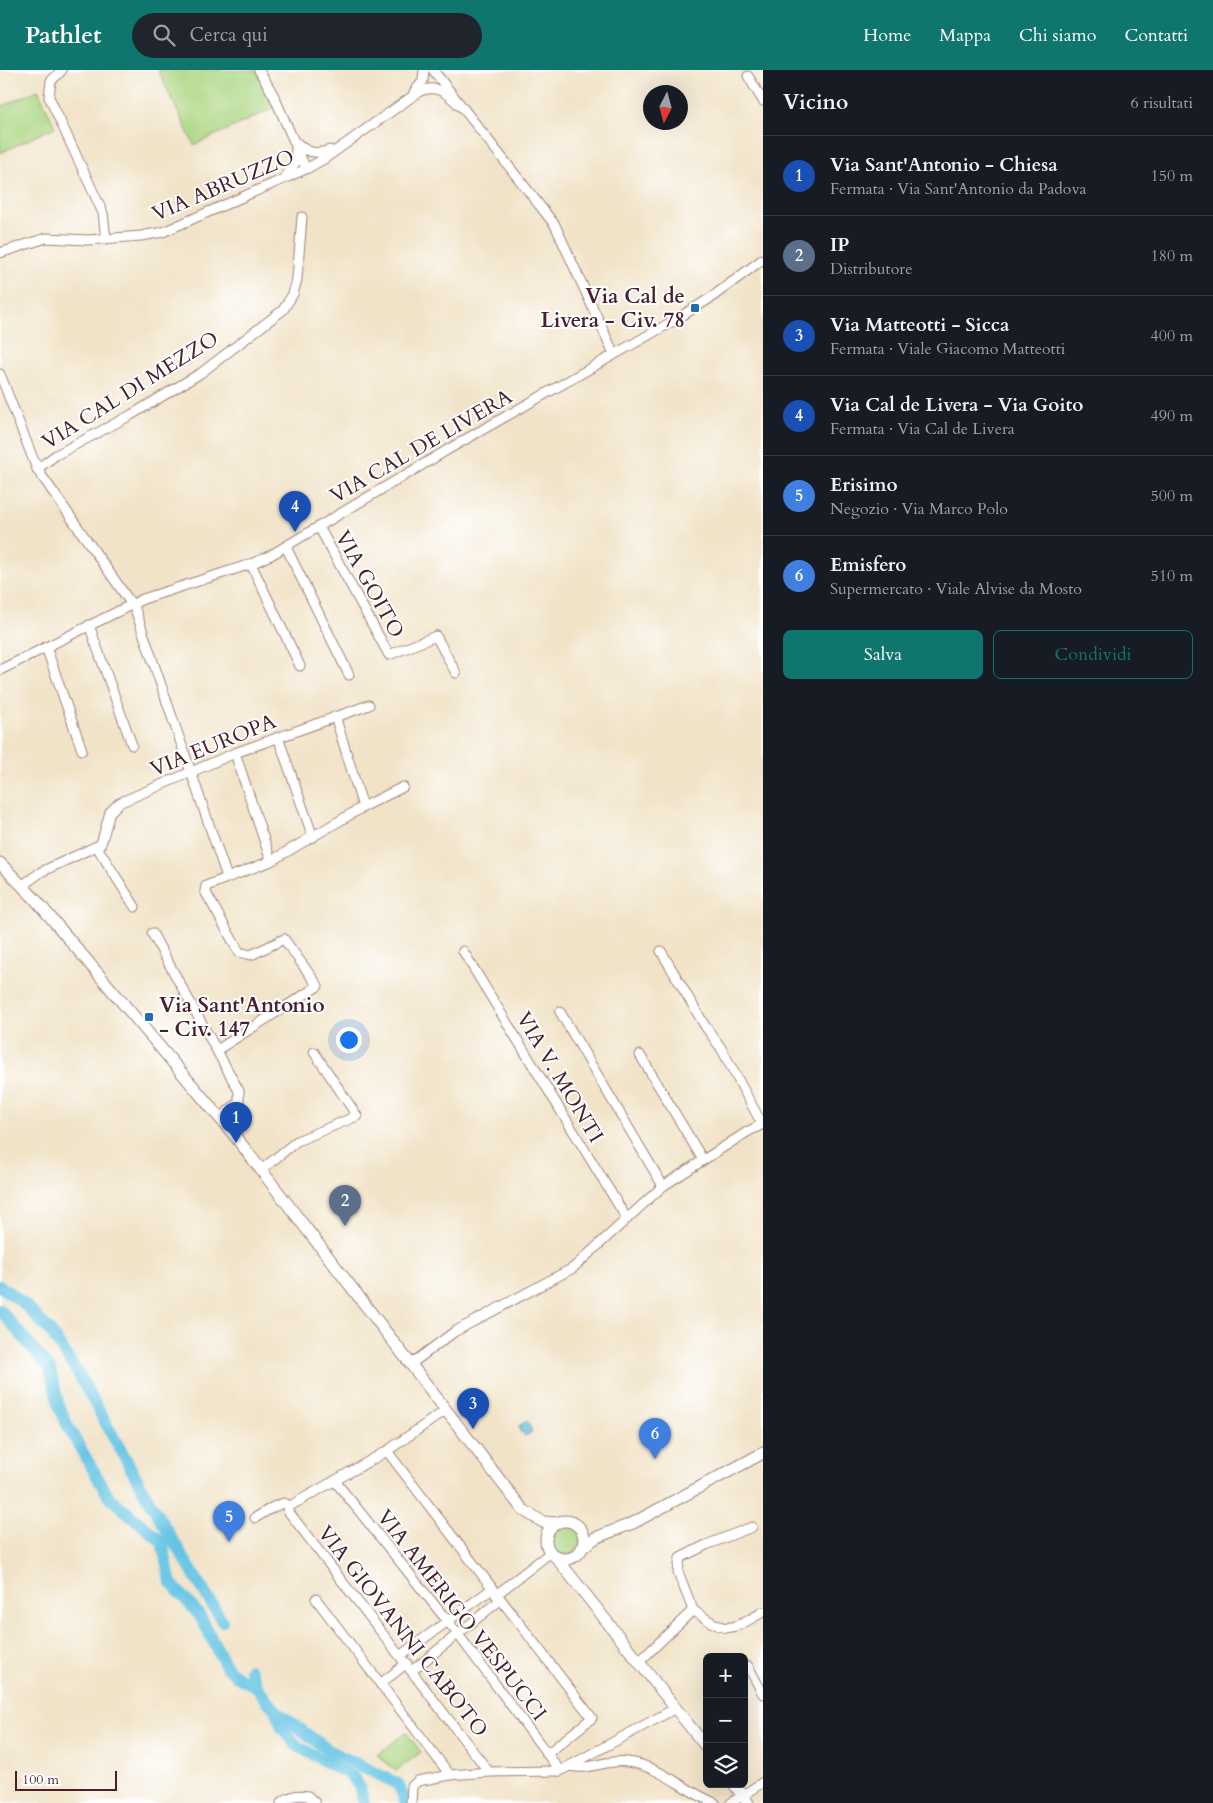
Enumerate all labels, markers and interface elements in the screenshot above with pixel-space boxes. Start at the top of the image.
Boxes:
search box [132,13,482,58]
text: Pathlet [25,19,102,52]
icon: search [150,21,178,49]
text: Cerca qui [190,22,268,48]
text: Home [863,23,911,48]
text: Mappa [939,23,991,48]
text: Chi siamo [1019,23,1096,48]
text: Contatti [1124,23,1188,48]
north arrow [643,85,688,130]
text: Vicino [783,88,848,117]
text: 6 risultati [1130,92,1193,114]
street label: VIA ABRUZZO [147,142,299,229]
text: Via Sant'Antonio - Chiesa [830,152,1058,178]
text: 1 [795,165,803,187]
text: 150 m [1151,165,1193,187]
text: Fermata · Via Sant'Antonio da Padova [830,178,1086,200]
text: IP [830,232,849,258]
text: 2 [795,245,803,267]
text: 180 m [1151,245,1193,267]
text: Distributore [830,258,912,280]
place label: Via Cal de Livera - Civ. 78 [540,282,685,335]
marker: Via Cal de Livera - Civ. 78 [689,302,701,314]
text: Via Matteotti - Sicca [830,312,1009,338]
street label: VIA CAL DI MEZZO [36,324,224,457]
text: 3 [795,325,803,347]
text: 400 m [1151,325,1193,347]
text: Fermata · Viale Giacomo Matteotti [830,338,1065,360]
street label: VIA CAL DE LIVERA [325,382,518,510]
text: Via Cal de Livera - Via Goito [830,392,1083,418]
text: 4 [795,405,803,427]
text: 490 m [1151,405,1193,427]
text: Fermata · Via Cal de Livera [830,418,1015,440]
text: Erisimo [830,472,898,498]
text: 5 [795,485,803,507]
text: 500 m [1151,485,1193,507]
pin: 4 [279,491,311,532]
text: Negozio · Via Marco Polo [830,498,1008,520]
street label: VIA GOITO [328,525,411,643]
text: Emisfero [830,552,906,578]
text: 6 [795,565,803,587]
text: 510 m [1151,565,1193,587]
text: Supermercato · Viale Alvise da Mosto [830,578,1082,600]
button: Salva [783,630,983,679]
button: Condividi [993,630,1193,679]
street label: VIA EUROPA [146,707,280,784]
place label: Via Sant'Antonio - Civ. 147 [159,991,325,1044]
street label: VIA V. MONTI [509,1006,610,1148]
marker: Via Sant'Antonio - Civ. 147 [143,1011,155,1023]
your location [336,1027,362,1053]
pin: 1 [220,1102,252,1143]
pin: 2 [329,1185,361,1226]
pin: 3 [457,1388,489,1429]
pin: 6 [639,1418,671,1459]
pin: 5 [213,1501,245,1542]
street label: VIA AMERIGO VESPUCCI [370,1504,553,1727]
street label: VIA GIOVANNI CABOTO [311,1520,494,1743]
map controls [703,1653,748,1788]
button: + [703,1653,748,1698]
button: − [703,1698,748,1743]
button: layers [703,1743,748,1788]
scale bar [15,1768,118,1791]
text: 100 m [22,1770,59,1789]

